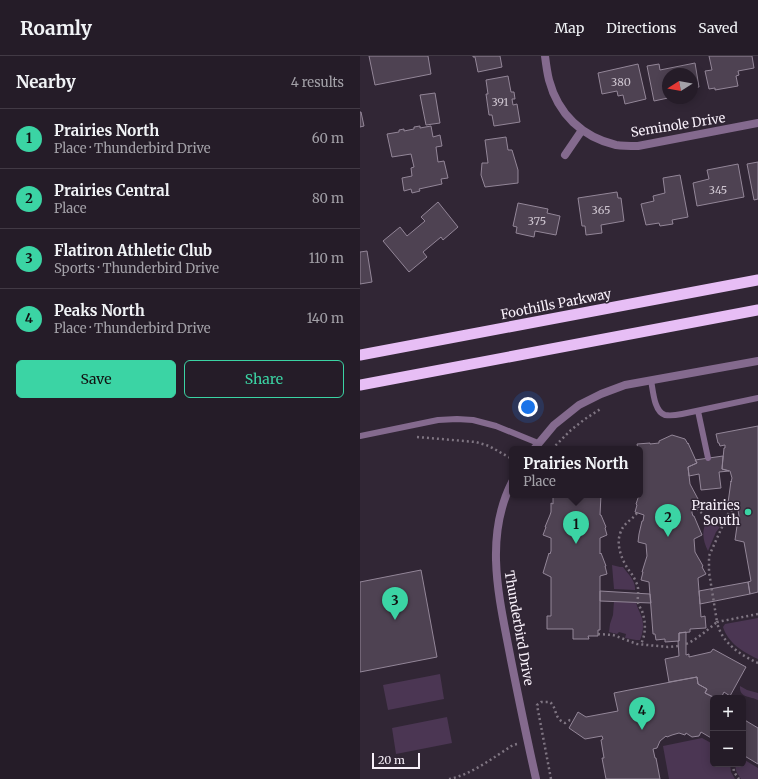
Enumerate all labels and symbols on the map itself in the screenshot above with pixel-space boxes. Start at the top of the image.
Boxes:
north arrow [662,68,698,104]
house number: 380 [611,75,631,89]
house number: 391 [491,95,509,109]
street label: Seminole Drive [629,109,727,141]
house number: 345 [709,183,727,197]
house number: 365 [592,203,610,217]
house number: 375 [528,214,546,228]
street label: Foothills Parkway [499,285,613,323]
your location [518,397,538,417]
place label: Prairies South [691,497,740,529]
pin: 2 [655,504,681,537]
marker: Prairies South [743,507,753,517]
pin: 1 [563,511,589,544]
street label: Thunderbird Drive [501,569,538,687]
pin: 3 [382,587,408,620]
pin: 4 [629,697,655,730]
scale bar [372,751,420,770]

